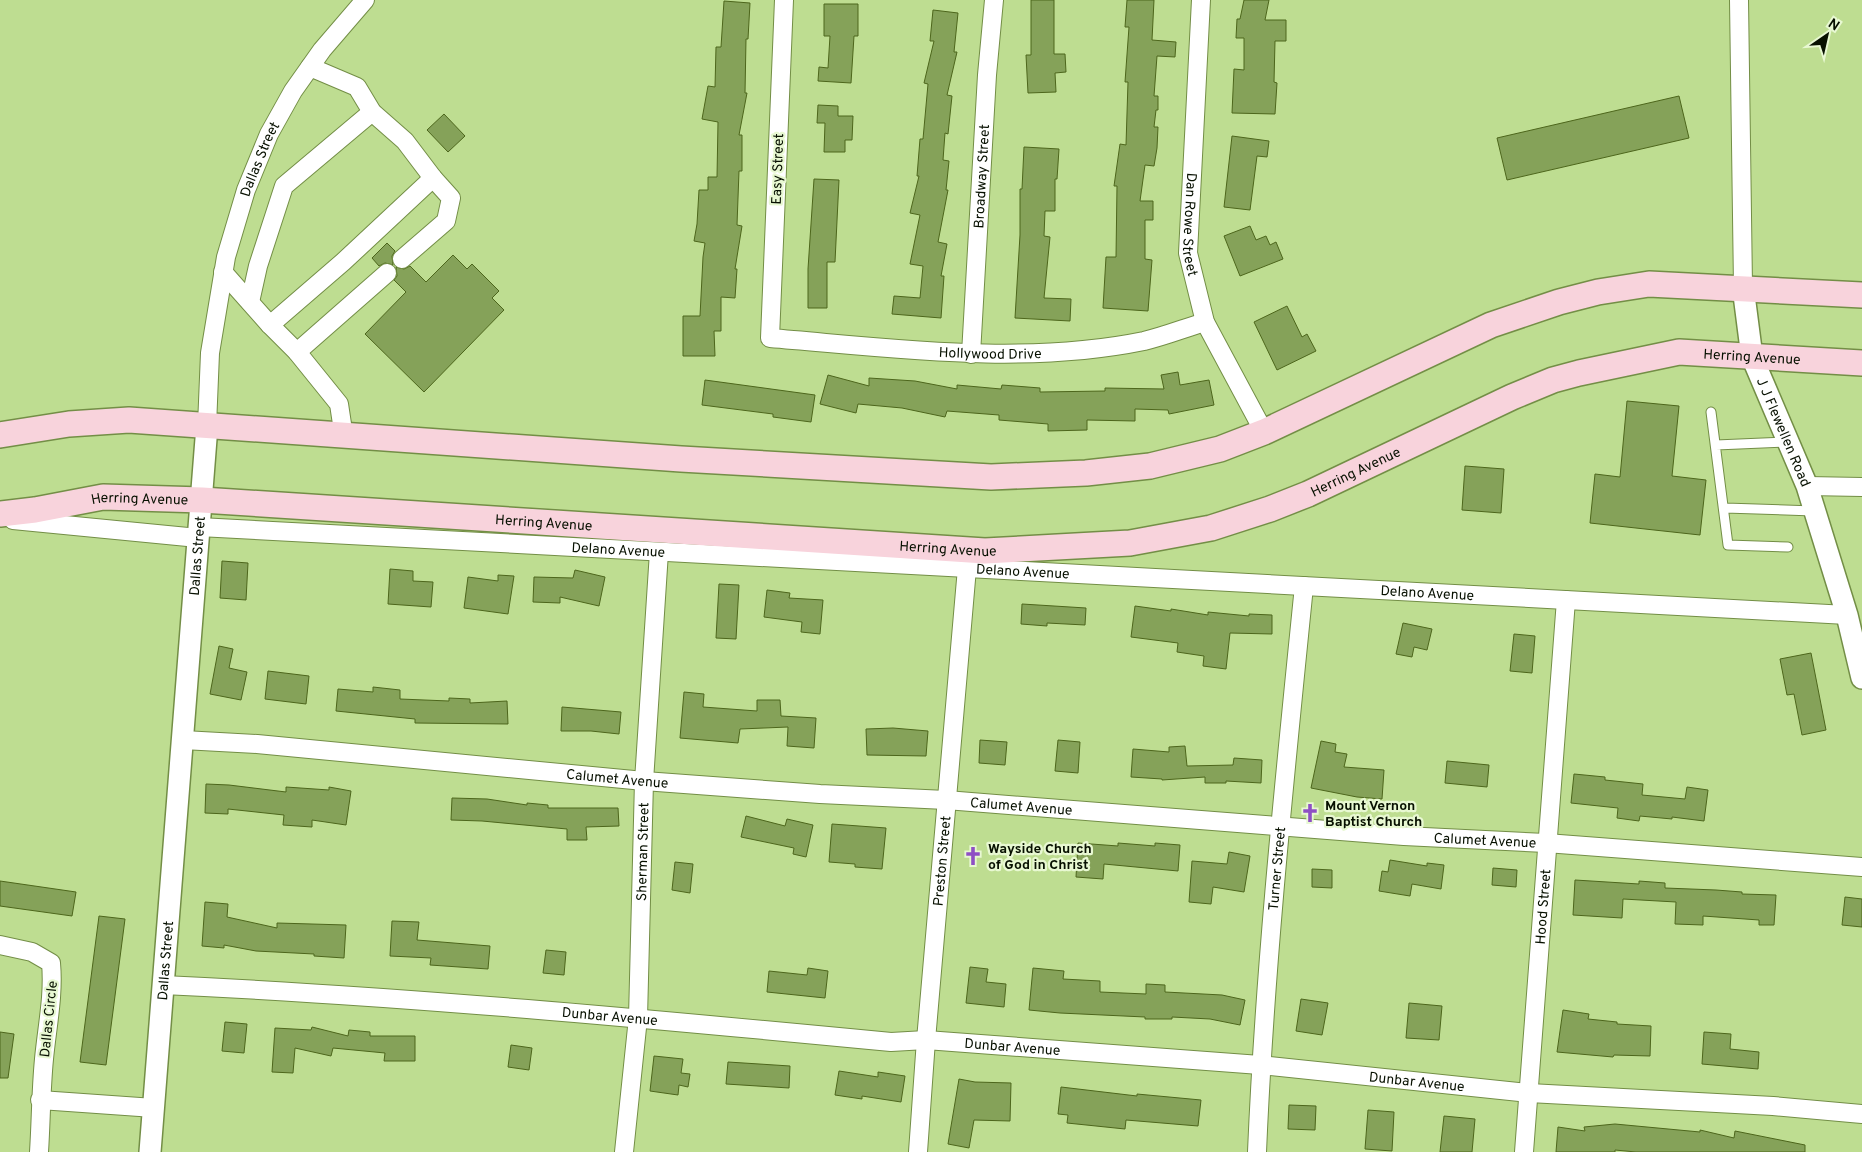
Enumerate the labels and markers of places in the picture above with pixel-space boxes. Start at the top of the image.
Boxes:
place label: Mount Vernon Baptist Church [1325,798,1422,831]
church icon: Mount Vernon Baptist Church [1299,802,1321,824]
place label: Wayside Church of God in Christ [988,841,1092,874]
church icon: Wayside Church of God in Christ [962,845,984,867]

